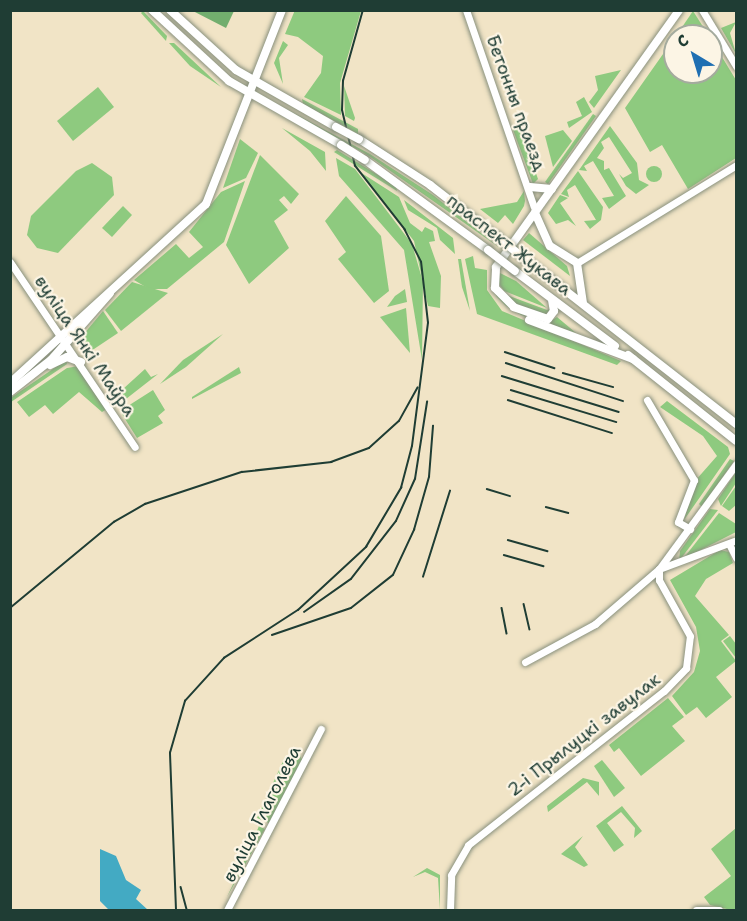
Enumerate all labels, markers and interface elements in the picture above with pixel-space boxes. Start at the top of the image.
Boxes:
north arrow [663,24,723,84]
text: С [672,30,693,52]
street label: Бетонны праезд [481,32,551,174]
street label: праспект Жукава [442,190,576,300]
street label: вуліца Янкі Маўра [30,271,140,421]
street label: 2-і Прылуцкі завулак [503,669,665,801]
street label: вуліца Глаголева [218,742,306,886]

